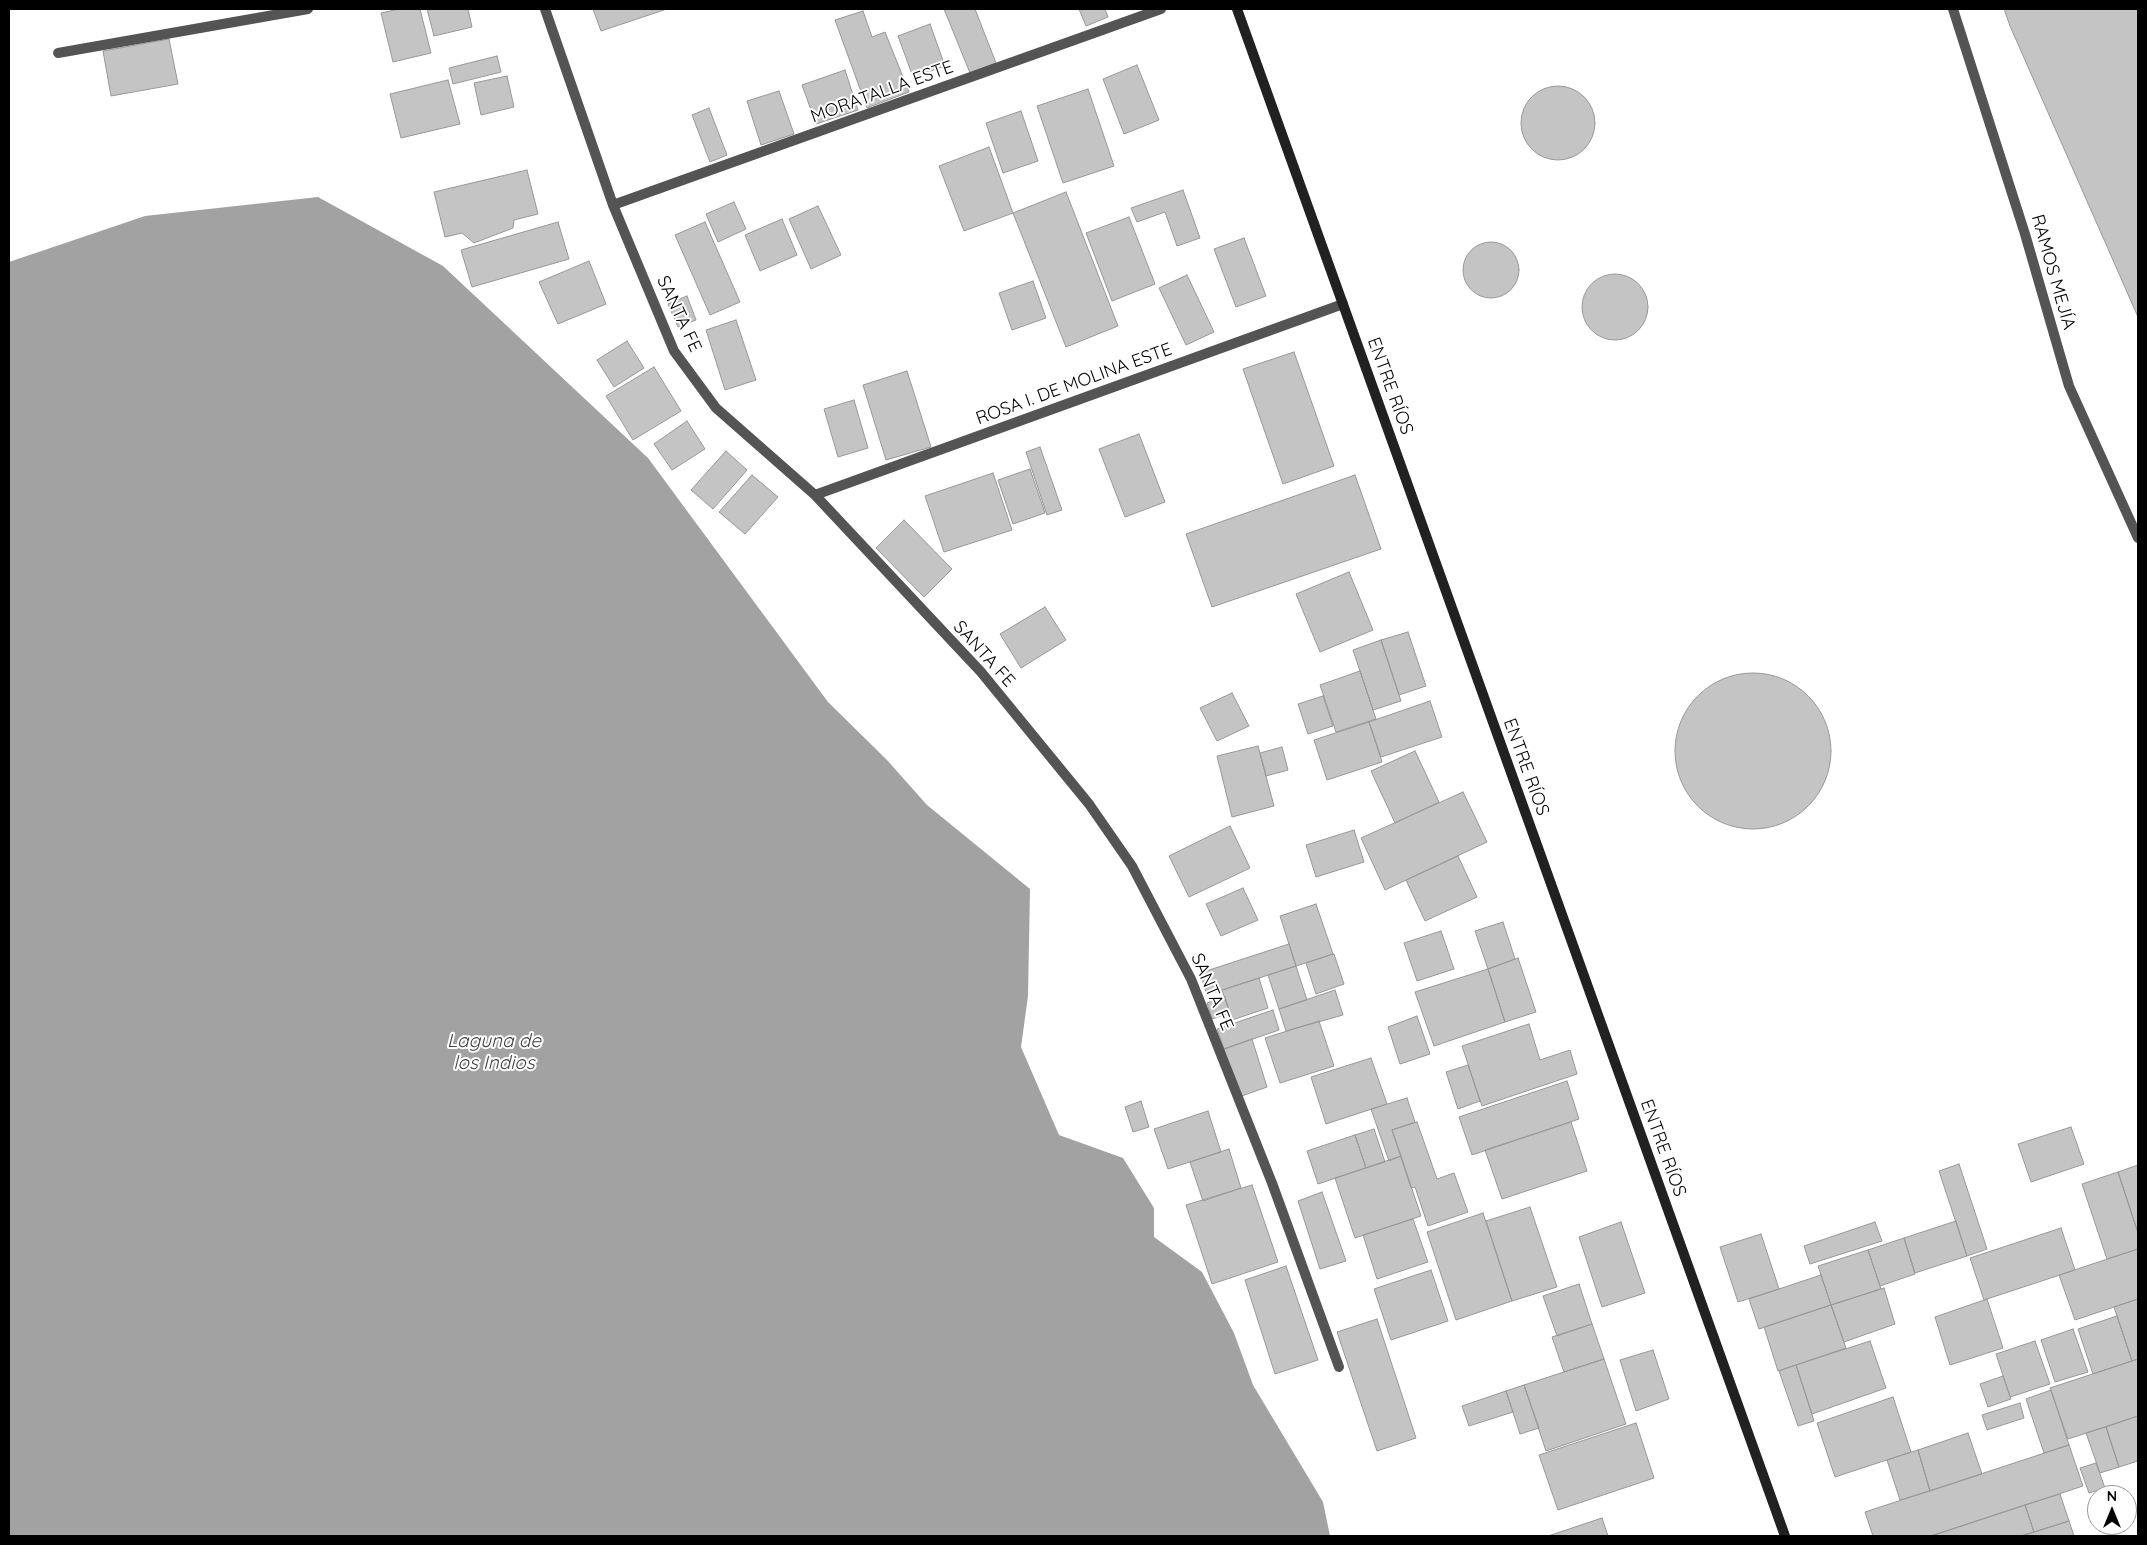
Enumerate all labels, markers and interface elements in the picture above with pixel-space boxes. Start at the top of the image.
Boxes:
street label: MORATALLA ESTE [808,56,956,128]
street label: RAMOS MEJÍA [2026,212,2080,332]
street label: SANTA FE [652,272,706,356]
street label: ENTRE RÍOS [1362,334,1418,438]
street label: ROSA I. DE MOLINA ESTE [973,338,1175,430]
street label: SANTA FE [949,616,1019,692]
street label: ENTRE RÍOS [1498,715,1554,819]
street label: SANTA FE [1186,950,1238,1034]
water label: Laguna de los Indios [447,1030,541,1074]
street label: ENTRE RÍOS [1635,1096,1691,1200]
north arrow [2087,1485,2137,1535]
text: N [2107,1487,2117,1505]

